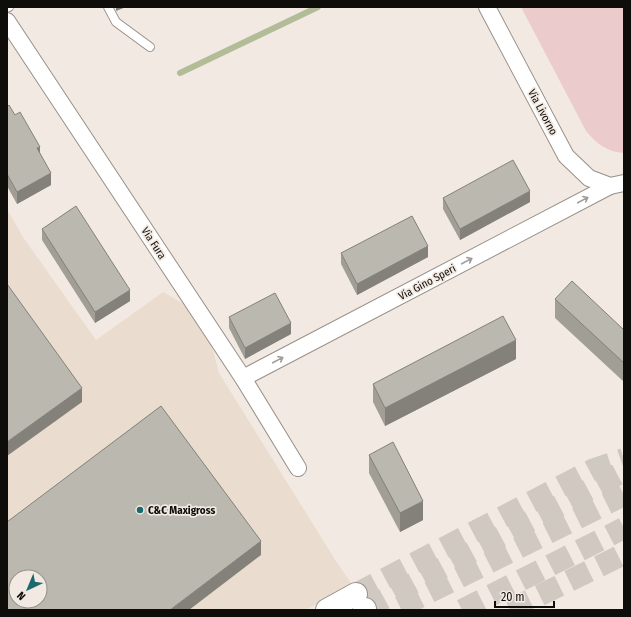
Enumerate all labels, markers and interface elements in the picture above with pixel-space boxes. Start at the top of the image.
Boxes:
street label: Via Livorno [525,87,560,138]
one-way arrow [576,196,588,204]
street label: Via Fura [138,225,169,262]
one-way arrow [461,256,473,264]
street label: Via Gino Speri [396,262,458,303]
one-way arrow [272,356,284,363]
place label: C&C Maxigross [148,504,215,517]
marker: C&C Maxigross [135,505,145,515]
north arrow [8,569,48,609]
scale bar [495,583,554,609]
text: N [15,589,28,603]
text: 20 m [501,590,525,604]

